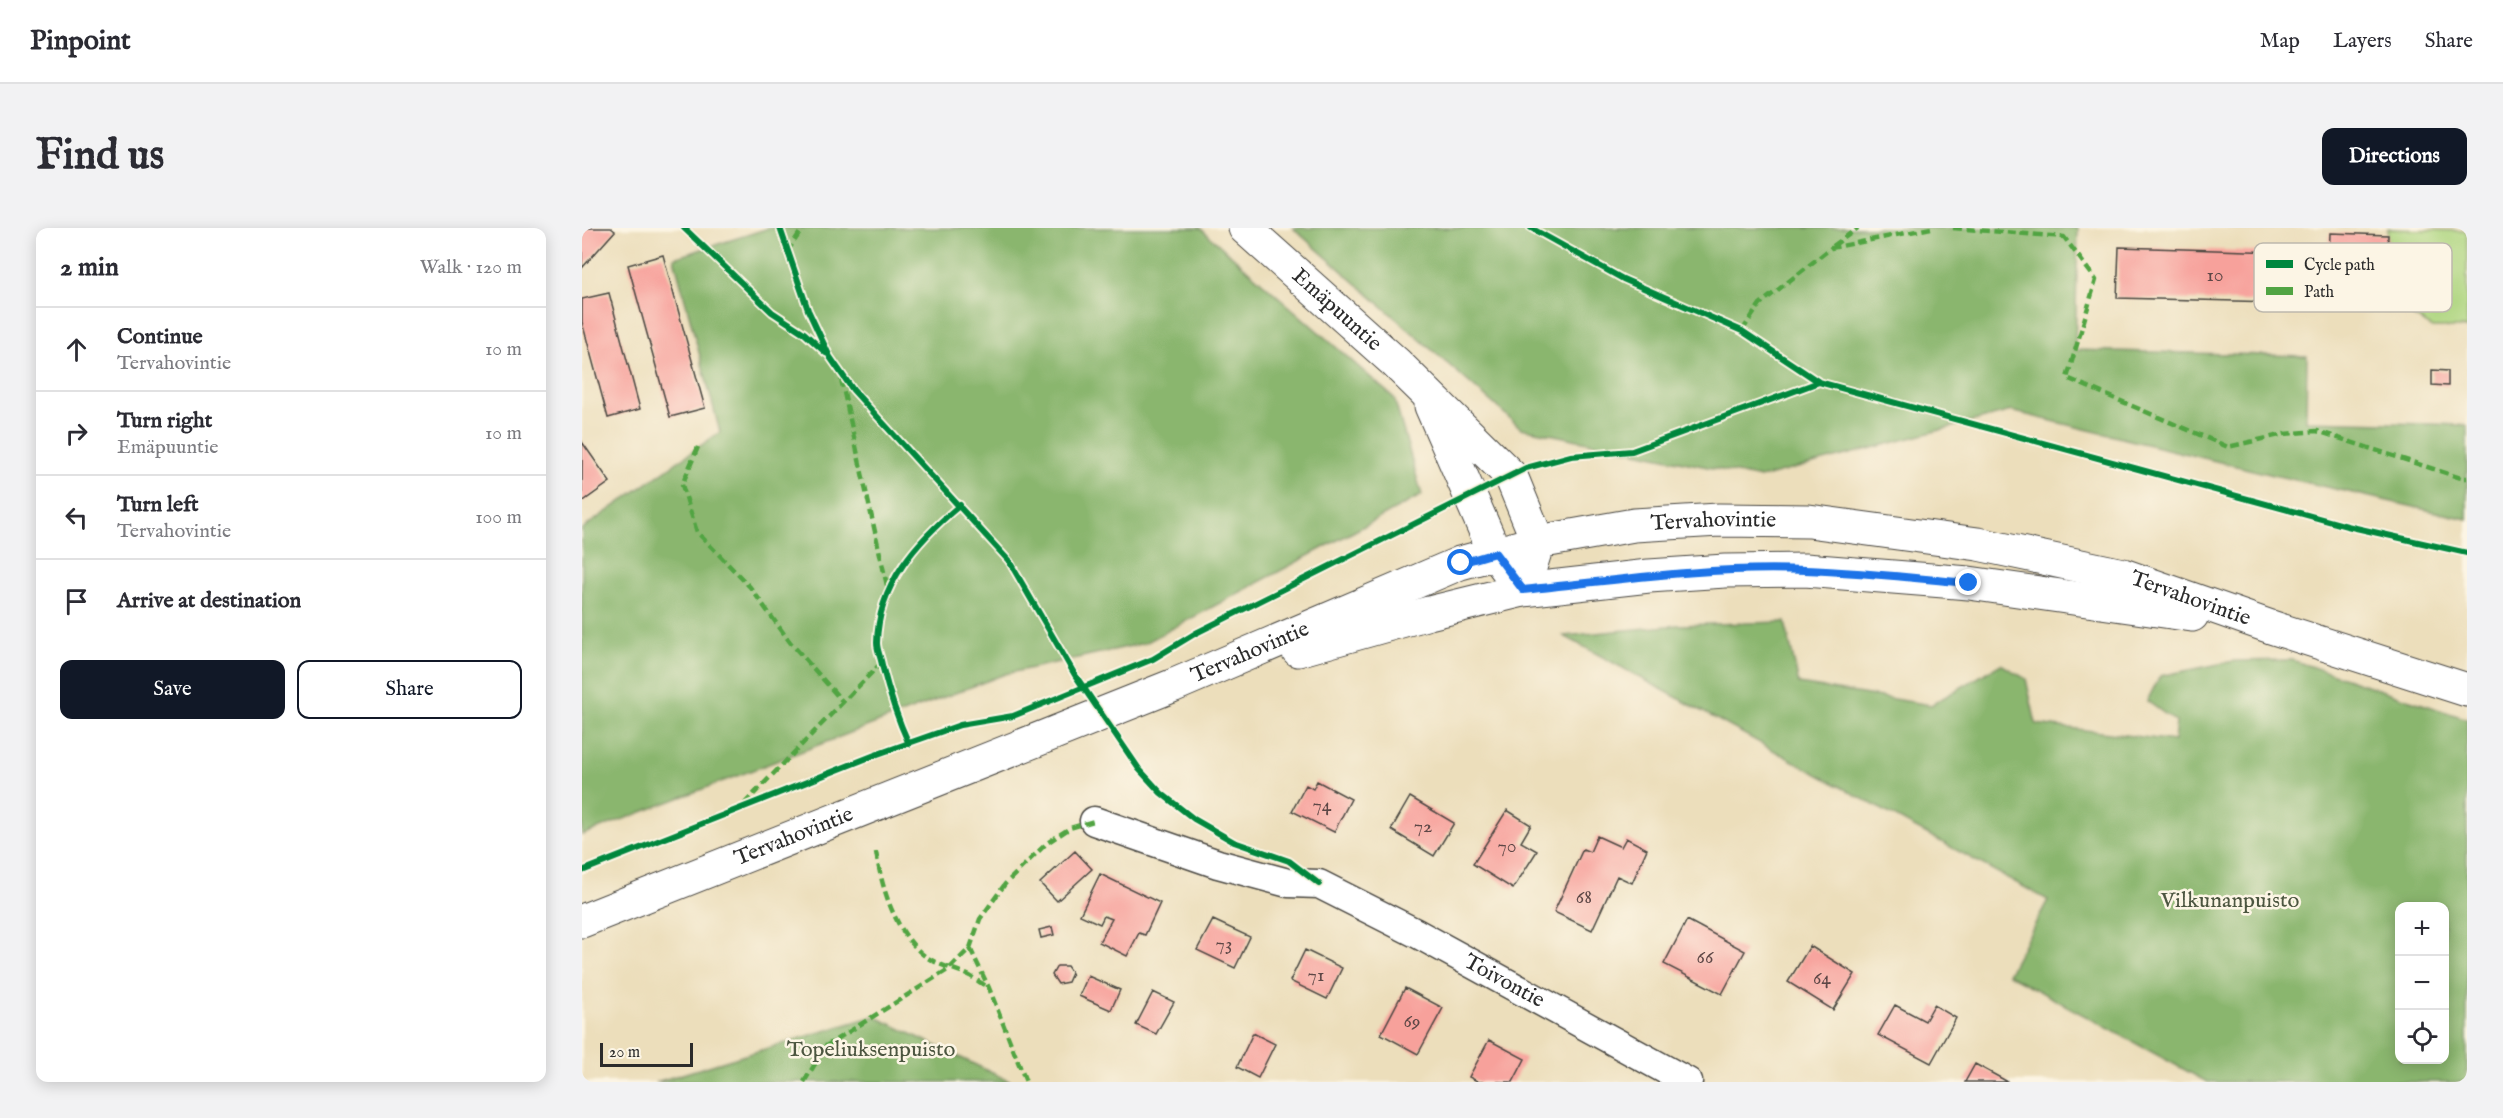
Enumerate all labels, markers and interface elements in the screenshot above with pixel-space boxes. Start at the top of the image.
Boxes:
text: Pinpoint [30,24,131,59]
text: Map [2260,28,2300,55]
text: Layers [2333,28,2392,55]
text: Share [2425,28,2473,55]
button: Directions [2322,128,2467,185]
text: Find us [36,130,164,183]
legend [2254,243,2452,312]
text: 2 min [60,251,119,284]
text: Walk · 120 m [420,255,522,280]
text: Cycle path [2304,256,2375,276]
street label: Emäpuuntie [1286,262,1388,358]
house number: 10 [2206,263,2224,288]
text: Path [2304,283,2335,303]
text: Continue [117,323,203,351]
icon: ahead [60,333,93,366]
text: 10 m [485,337,522,362]
text: Tervahovintie [117,351,231,376]
text: Turn right [117,407,212,435]
icon: right [60,417,93,450]
text: 10 m [485,421,522,446]
text: Emäpuuntie [117,435,218,460]
text: Turn left [117,491,199,519]
icon: left [60,501,93,534]
text: 100 m [475,505,522,530]
street label: Tervahovintie [1650,506,1776,538]
text: Tervahovintie [117,519,231,544]
route start [1447,549,1473,575]
street label: Tervahovintie [2127,565,2254,633]
route end [1955,569,1981,595]
icon: arrive [60,585,93,618]
text: Arrive at destination [117,587,301,615]
street label: Tervahovintie [1187,615,1313,690]
button: Save [60,660,285,719]
button: Share [297,660,522,719]
house number: 74 [1312,793,1332,818]
street label: Tervahovintie [730,800,857,873]
house number: 72 [1414,814,1432,839]
house number: 70 [1497,834,1517,859]
house number: 68 [1576,885,1592,910]
park label: Vilkunanpuisto [2160,887,2299,915]
map controls [2395,902,2449,1064]
button: + [2395,902,2449,956]
house number: 73 [1216,932,1232,957]
house number: 66 [1697,945,1714,970]
street label: Toivontie [1459,948,1550,1015]
button: − [2395,956,2449,1010]
house number: 71 [1308,963,1324,988]
house number: 64 [1813,966,1831,991]
house number: 69 [1403,1009,1421,1034]
button: locate [2395,1010,2449,1064]
park label: Topeliuksenpuisto [787,1036,955,1064]
scale bar [600,1040,693,1068]
text: 20 m [609,1043,640,1063]

